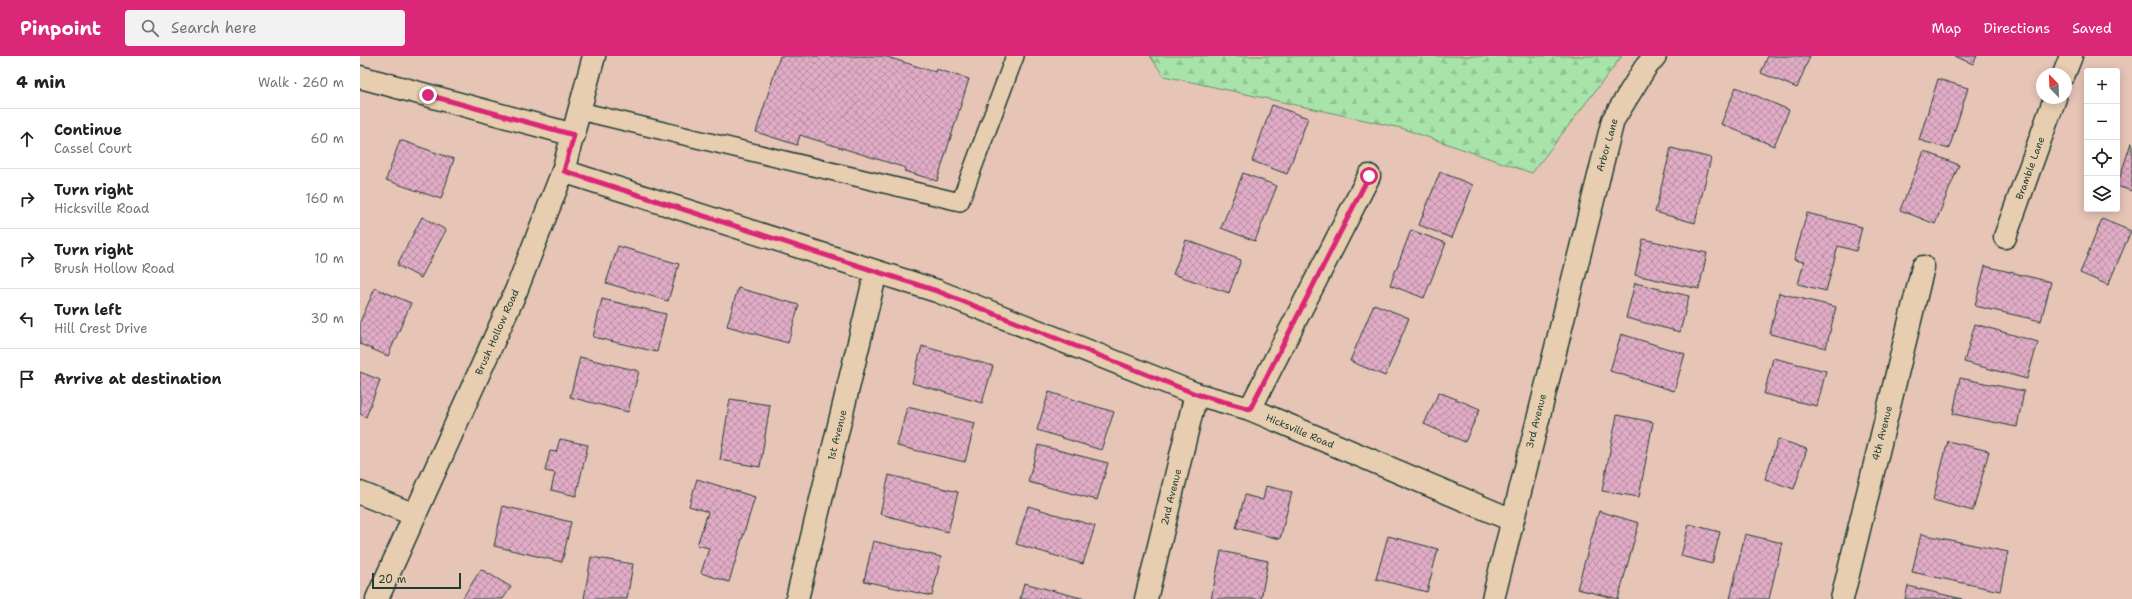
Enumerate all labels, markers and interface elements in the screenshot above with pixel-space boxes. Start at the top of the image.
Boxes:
search box [125,10,405,46]
text: Pinpoint [20,16,101,41]
icon: search [139,17,161,39]
text: Search here [171,18,257,38]
text: Map [1932,19,1962,37]
text: Directions [1984,19,2050,37]
text: Saved [2072,19,2112,37]
north arrow [2036,68,2072,104]
map controls [2084,68,2120,212]
button: + [2084,68,2120,104]
text: 4 min [16,71,66,93]
text: Walk · 260 m [258,74,344,91]
route end [419,86,437,104]
button: − [2084,104,2120,140]
street label: Arbor Lane [1593,117,1621,173]
text: Continue [54,120,122,140]
icon: ahead [16,128,38,150]
text: 60 m [311,130,344,147]
street label: Bramble Lane [2013,134,2048,201]
text: Cassel Court [54,140,132,157]
button: locate [2084,140,2120,176]
route start [1360,167,1378,185]
button: layers [2084,176,2120,212]
text: Turn right [54,180,134,200]
icon: right [16,188,38,210]
text: 160 m [306,190,344,207]
text: Hicksville Road [54,200,149,217]
text: Turn right [54,240,134,260]
icon: right [16,248,38,270]
text: 10 m [314,250,344,267]
text: Brush Hollow Road [54,260,174,277]
street label: Brush Hollow Road [472,286,522,377]
text: Turn left [54,300,122,320]
icon: left [16,308,38,330]
text: 30 m [310,310,344,327]
text: Hill Crest Drive [54,320,148,337]
icon: arrive [16,368,38,390]
text: Arrive at destination [54,369,222,389]
street label: 3rd Avenue [1523,392,1549,450]
street label: 4th Avenue [1869,404,1895,462]
street label: 1st Avenue [824,408,850,462]
street label: Hicksville Road [1264,411,1337,452]
street label: 2nd Avenue [1158,467,1184,527]
scale bar [372,571,461,590]
text: 20 m [378,572,406,587]

